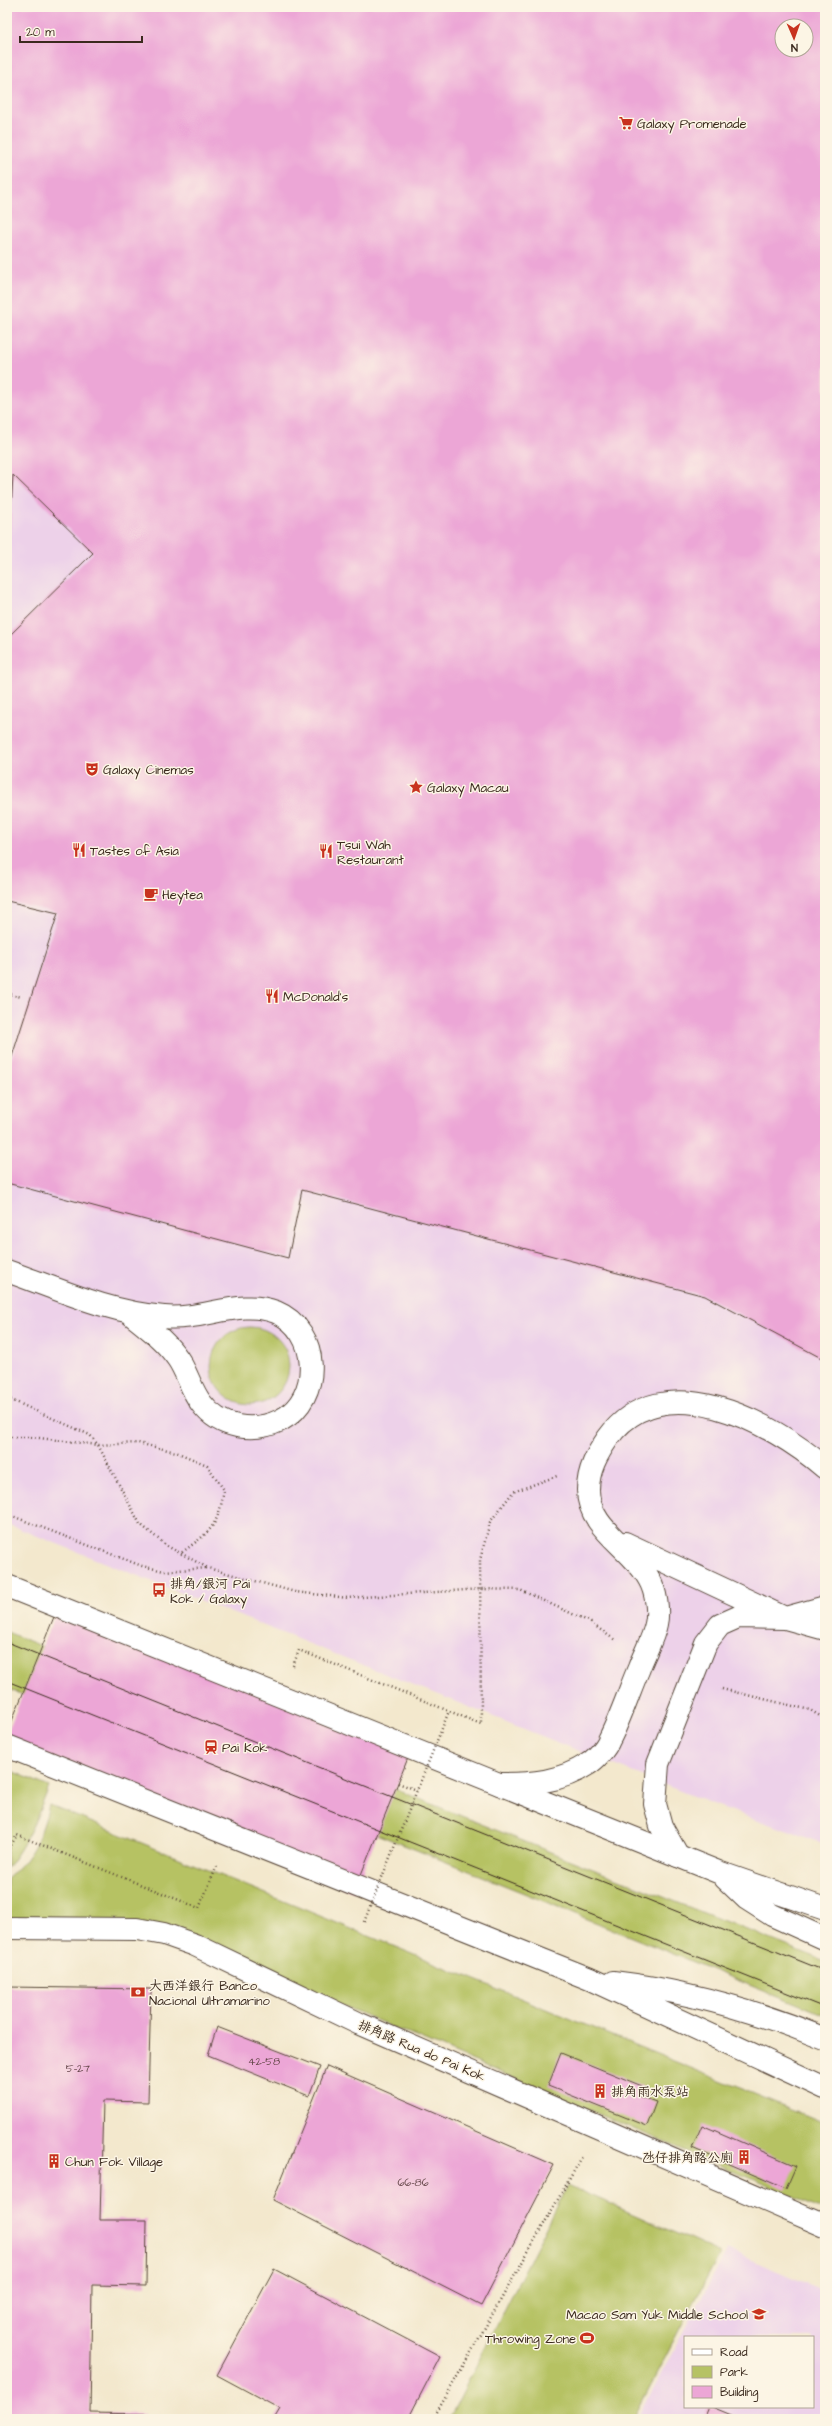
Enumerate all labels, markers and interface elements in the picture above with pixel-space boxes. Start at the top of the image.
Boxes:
scale bar [20,18,142,44]
north arrow [774,18,814,58]
text: 20 m [26,24,55,41]
text: N [791,40,798,55]
supermarket icon: Galaxy Promenade [618,115,634,131]
place label: Galaxy Promenade [637,115,746,134]
theatre icon: Galaxy Cinemas [84,761,100,777]
place label: Galaxy Cinemas [103,761,194,780]
place icon: Galaxy Macau [408,779,424,795]
place label: Galaxy Macau [427,779,509,798]
place label: Tsui Wah Restaurant [337,836,405,869]
restaurant icon: Tastes of Asia [71,842,87,858]
place label: Tastes of Asia [90,842,179,860]
restaurant icon: Tsui Wah Restaurant [318,843,334,859]
cafe icon: Heytea [143,886,159,902]
place label: Heytea [162,886,203,905]
restaurant icon: McDonald's [264,988,280,1004]
place label: McDonald's [283,988,349,1006]
place label: 排角/銀河 Pai Kok / Galaxy [170,1575,250,1609]
bus stop icon: 排角/銀河 Pai Kok / Galaxy [151,1582,167,1598]
station icon: Pai Kok [203,1739,219,1755]
place label: Pai Kok [222,1739,267,1757]
place label: 大西洋銀行 Banco Nacional Ultramarino [149,1977,270,2010]
bank icon: 大西洋銀行 Banco Nacional Ultramarino [130,1984,146,2000]
street label: 排角路 Rua do Pai Kok [355,2016,488,2086]
house number: 42-58 [248,2054,280,2069]
house number: 5-27 [66,2061,90,2076]
building icon: 排角雨水泵站 [592,2083,608,2099]
place label: 排角雨水泵站 [611,2083,689,2101]
place label: 氹仔排角路公廁 [642,2149,733,2167]
building icon: 氹仔排角路公廁 [736,2149,752,2165]
building icon: Chun Fok Village [46,2153,62,2169]
place label: Chun Fok Village [65,2153,163,2172]
house number: 66-86 [397,2175,429,2190]
place label: Macao Sam Yuk Middle School [566,2306,748,2324]
school or university icon: Macao Sam Yuk Middle School [751,2306,767,2322]
place label: Throwing Zone [485,2330,576,2349]
sports icon: Throwing Zone [579,2330,595,2346]
legend [684,2336,814,2408]
text: Road [720,2344,748,2361]
text: Park [720,2364,748,2381]
text: Building [720,2384,758,2402]

